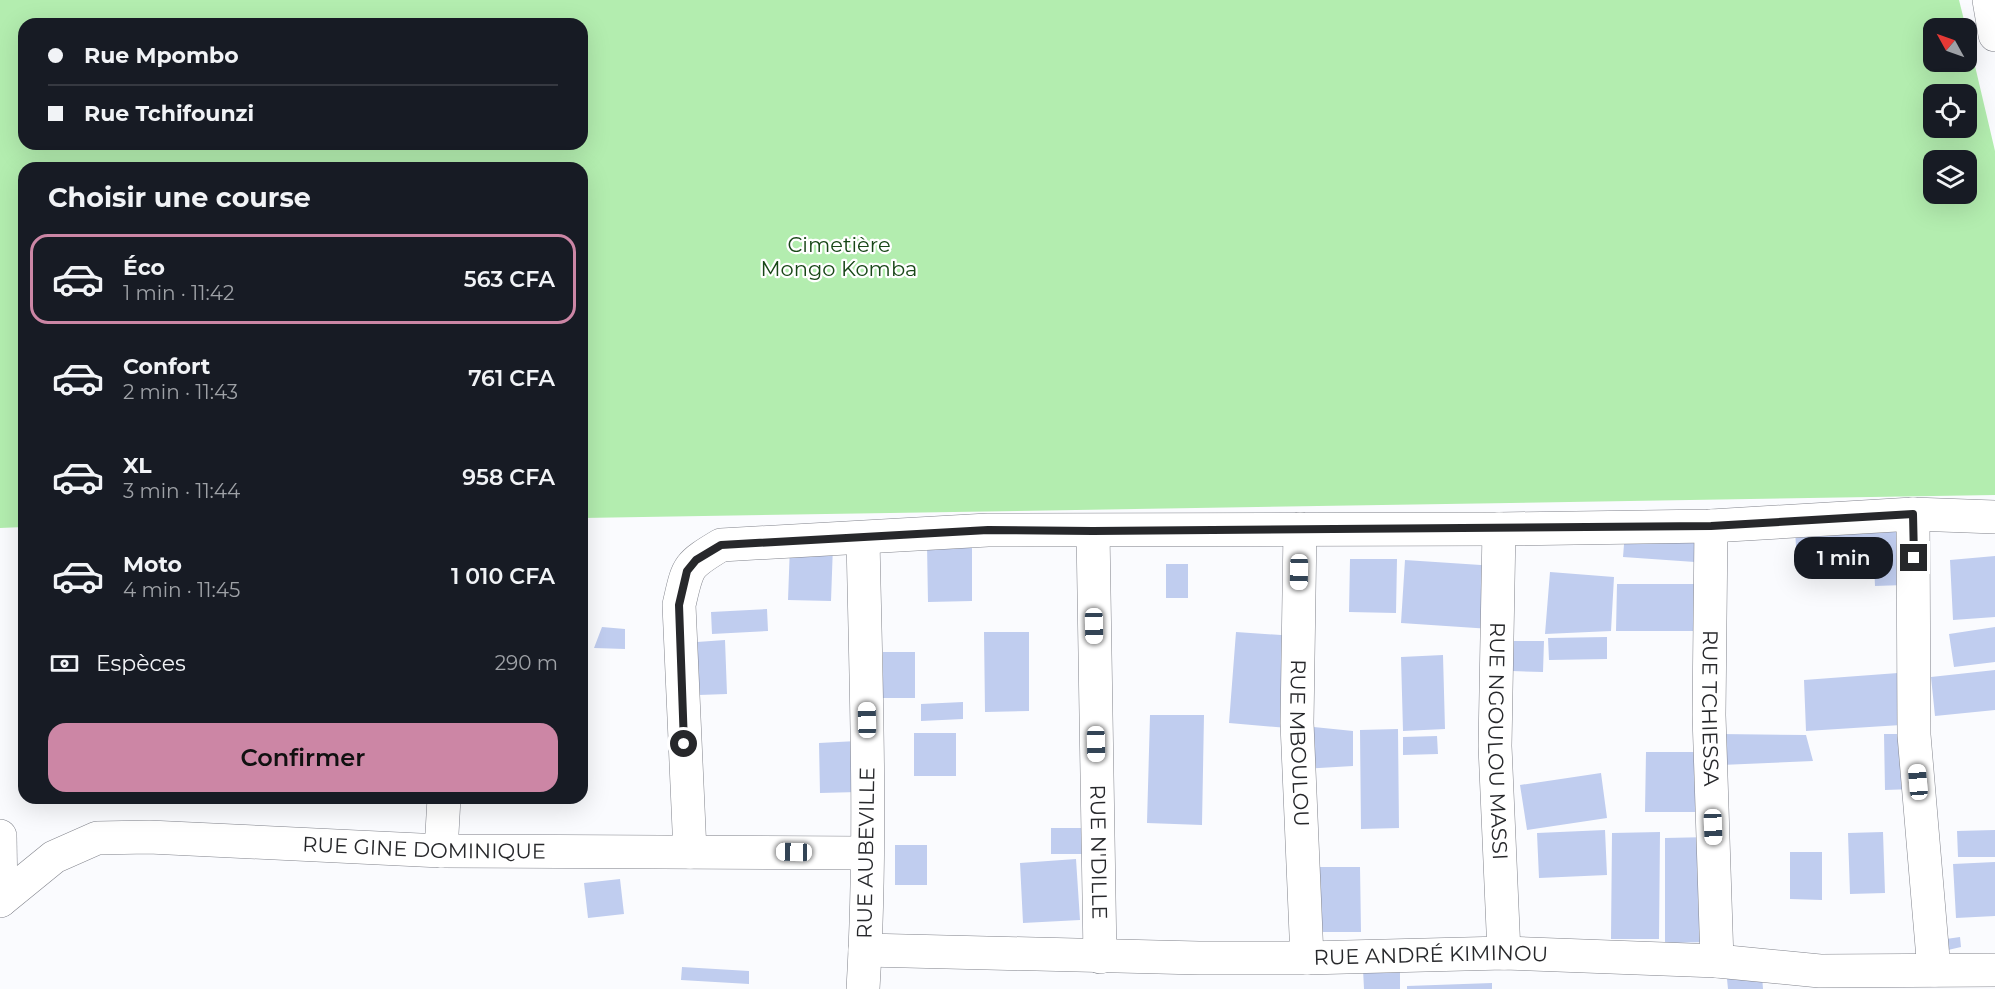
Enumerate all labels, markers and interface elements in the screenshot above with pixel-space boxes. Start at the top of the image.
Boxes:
north arrow [1923,18,1977,72]
map controls [1923,18,1977,204]
text: Rue Mpombo [84,42,239,69]
button: locate [1923,84,1977,138]
text: Rue Tchifounzi [84,100,254,127]
button: layers [1923,150,1977,204]
text: Choisir une course [48,181,311,214]
park label: Cimetière Mongo Komba [761,232,917,281]
icon: car [51,252,105,306]
text: Éco [123,254,165,281]
text: 563 CFA [464,266,555,293]
text: 1 min · 11:42 [123,281,234,305]
icon: car [51,351,105,405]
text: Confort [123,353,210,380]
text: 761 CFA [468,365,555,392]
text: 2 min · 11:43 [123,380,238,404]
icon: car [51,450,105,504]
text: XL [123,452,152,479]
text: 958 CFA [462,464,555,491]
text: 3 min · 11:44 [123,479,240,503]
callout: 1 min [1794,537,1893,579]
route end [1900,544,1927,571]
text: 1 min [1817,546,1870,570]
icon: car [51,549,105,603]
text: Moto [123,551,182,578]
car [1290,554,1308,590]
text: 1 010 CFA [451,563,555,590]
text: 4 min · 11:45 [123,578,240,602]
car [1085,608,1103,644]
street label: RUE NGOULOU MASSI [1483,622,1513,860]
street label: RUE TCHIESSA [1697,630,1724,788]
icon: cash [48,647,81,680]
text: Espèces [96,650,186,677]
text: 290 m [495,651,558,675]
street label: RUE MBOULOU [1285,659,1314,827]
car [858,702,876,738]
button: Confirmer [48,723,558,792]
car [1087,726,1105,762]
route start [670,730,697,757]
car [1907,763,1929,801]
street label: RUE AUBEVILLE [852,767,879,939]
street label: RUE N'DILLE [1085,784,1112,920]
car [1703,809,1723,845]
street label: RUE GINE DOMINIQUE [302,831,546,863]
car [776,843,812,861]
street label: RUE ANDRÉ KIMINOU [1313,940,1549,970]

